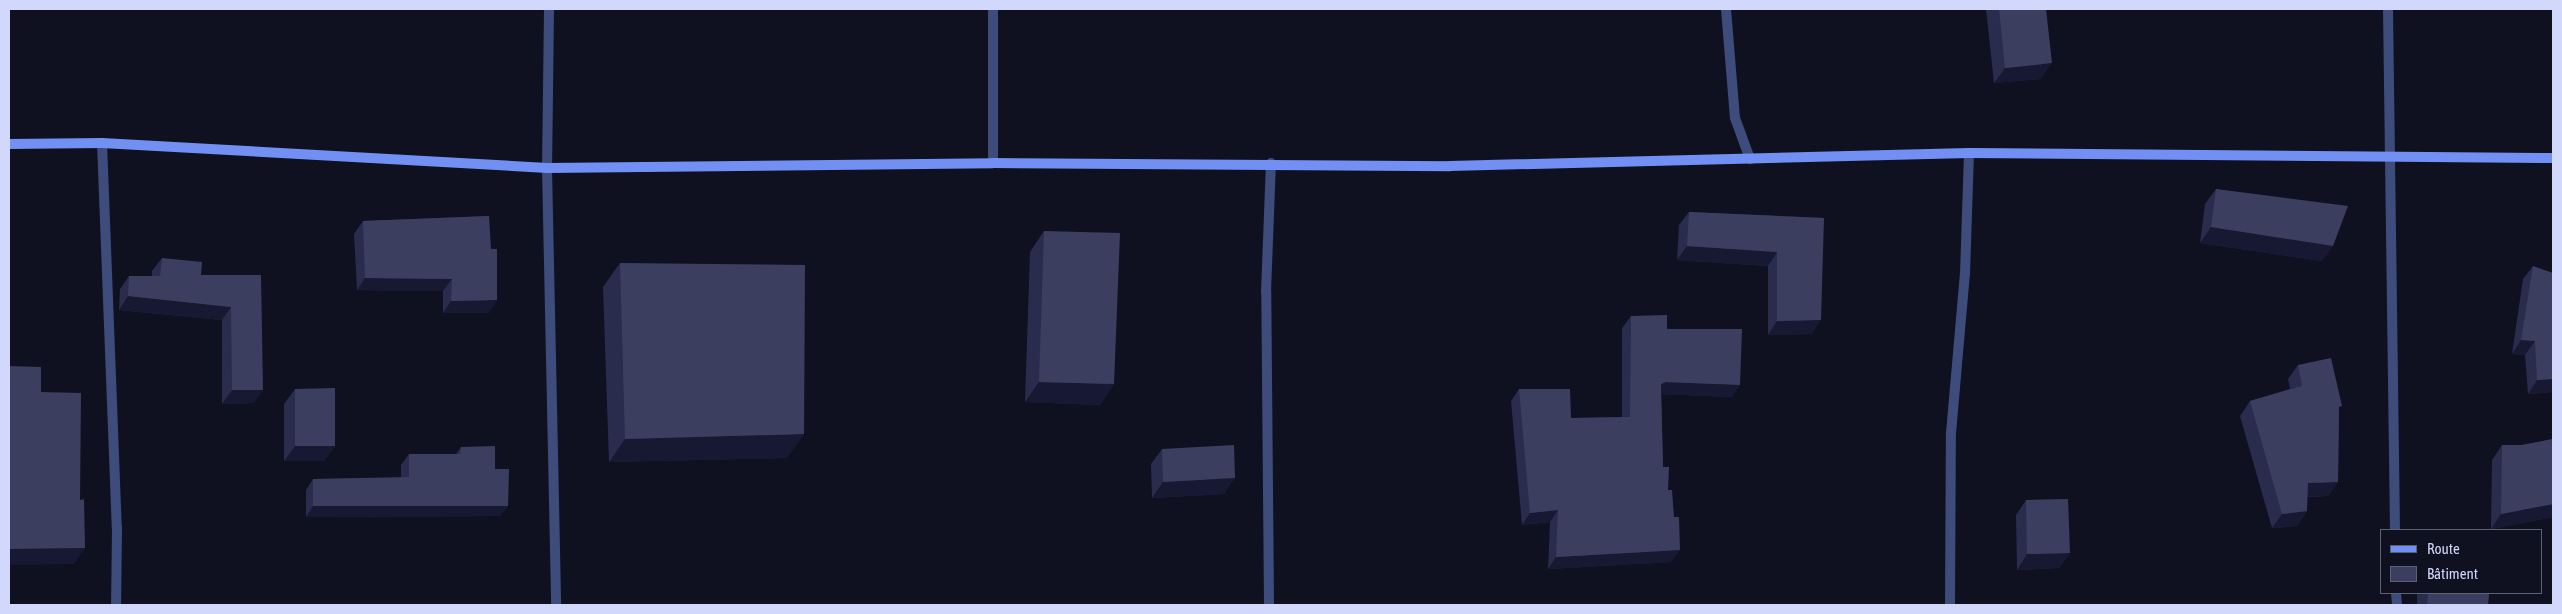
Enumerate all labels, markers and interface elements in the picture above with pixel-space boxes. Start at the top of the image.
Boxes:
legend [2380,529,2542,594]
text: Route [2427,540,2460,557]
text: Bâtiment [2427,565,2478,582]

